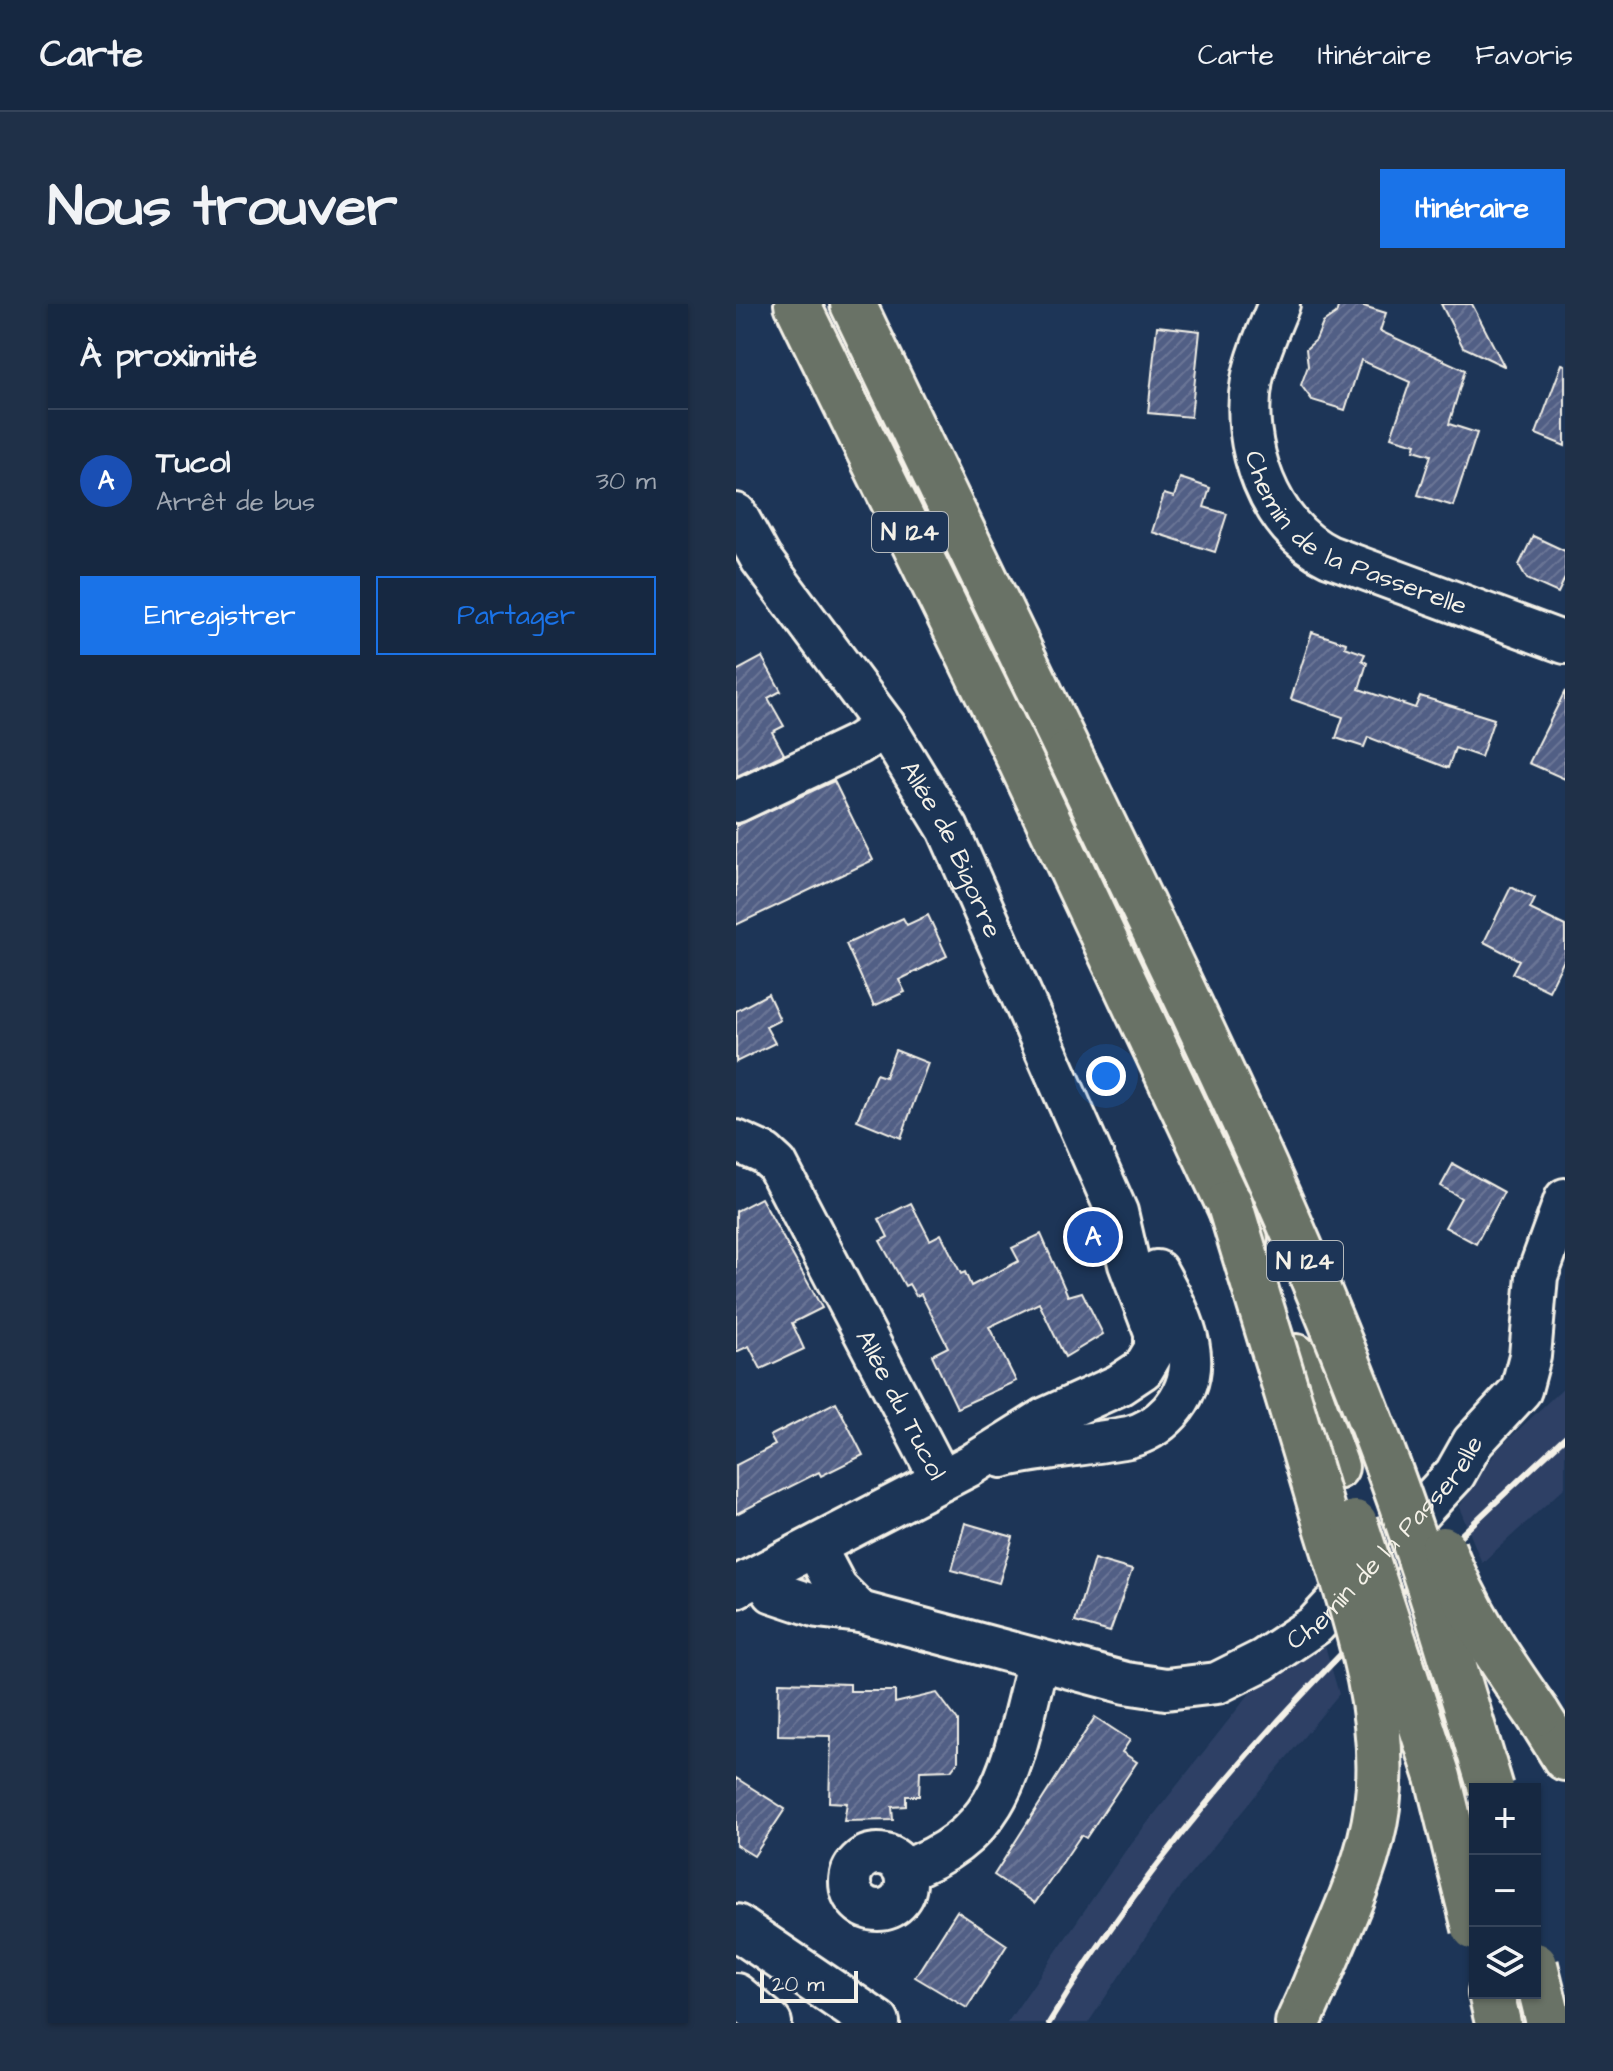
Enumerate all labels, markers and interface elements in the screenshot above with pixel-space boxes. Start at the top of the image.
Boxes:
text: Carte [40,29,143,81]
text: Carte [1198,36,1274,75]
text: Itinéraire [1318,36,1431,75]
text: Favoris [1475,36,1573,75]
text: Nous trouver [48,169,397,247]
button: Itinéraire [1380,169,1565,248]
text: À proximité [80,332,257,380]
text: Tucol [156,442,231,484]
street label: Chemin de la Passerelle [1236,447,1472,624]
text: A [98,463,114,499]
text: 30 m [596,463,656,499]
text: Arrêt de bus [156,484,315,520]
road number: N 124 [872,512,948,552]
button: Enregistrer [80,576,360,655]
button: Partager [376,576,656,655]
street label: Allée de Bigorre [891,754,1011,944]
your location [1086,1056,1126,1096]
pin: A [1067,1207,1119,1267]
road number: N 124 [1267,1241,1343,1281]
street label: Allée du Tucol [847,1323,955,1486]
street label: Chemin de la Passerelle [1279,1429,1492,1658]
map controls [1469,1783,1541,1999]
button: + [1469,1783,1541,1855]
button: − [1469,1855,1541,1927]
button: layers [1469,1927,1541,1999]
scale bar [760,1967,858,2003]
text: 20 m [772,1969,824,2000]

